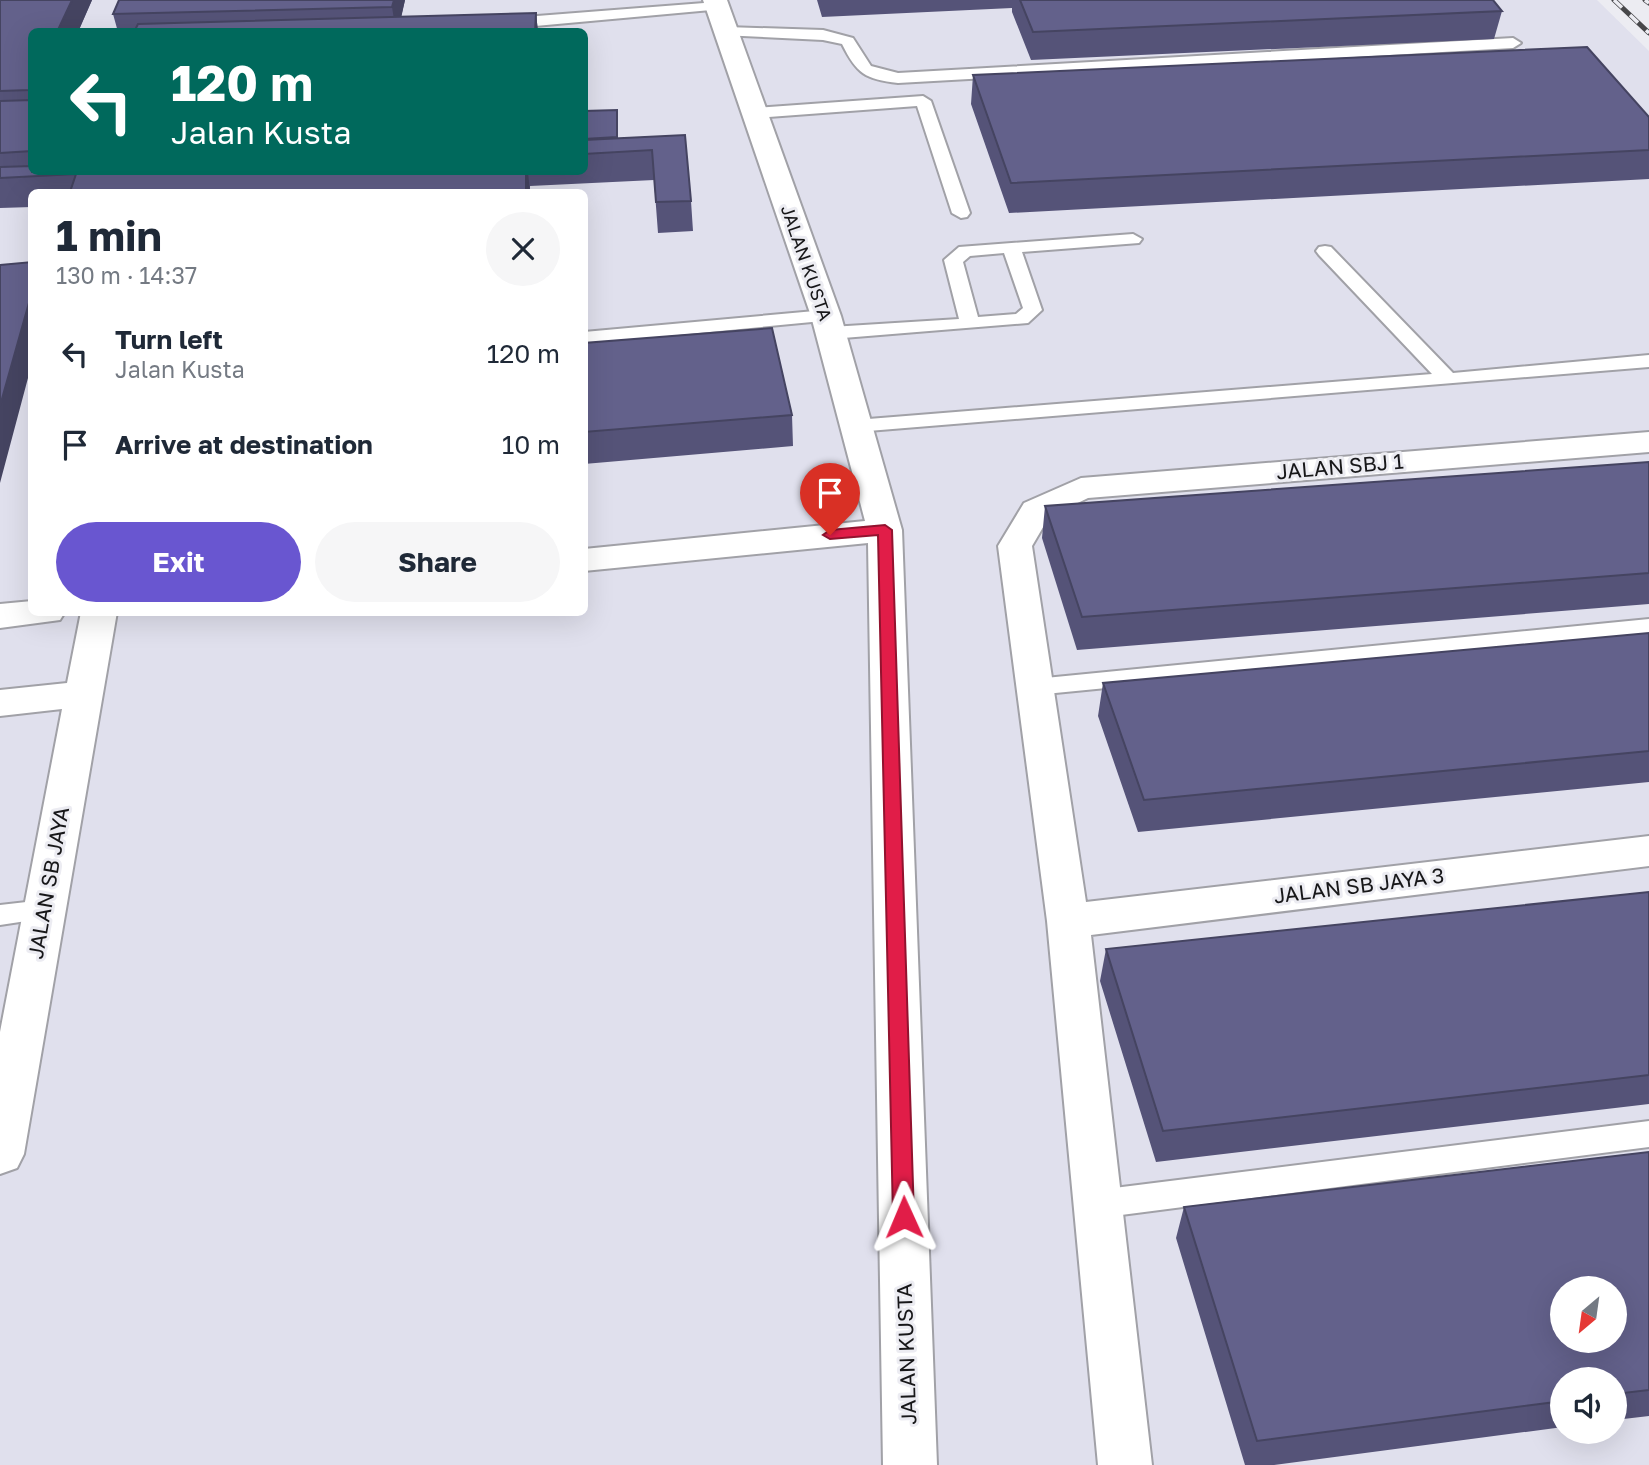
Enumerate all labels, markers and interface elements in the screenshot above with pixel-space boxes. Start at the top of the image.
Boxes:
text: 120 m [171,53,313,112]
icon: left [56,56,147,147]
text: Jalan Kusta [171,113,351,151]
street label: JALAN KUSTA [777,202,837,324]
text: 1 min [56,210,162,260]
button: close [486,212,560,286]
text: 130 m · 14:37 [56,261,197,289]
text: Turn left [115,324,223,355]
icon: left [56,335,94,373]
text: 120 m [487,338,560,369]
text: Jalan Kusta [115,355,245,383]
icon: arrive [56,426,94,464]
text: Arrive at destination [115,429,373,460]
text: 10 m [502,429,560,460]
street label: JALAN SBJ 1 [1275,447,1405,485]
pin [800,463,860,535]
icon: arrive [811,474,849,512]
button: Exit [56,522,301,602]
button: Share [315,522,560,602]
street label: JALAN SB JAYA [22,805,74,961]
street label: JALAN SB JAYA 3 [1272,862,1446,908]
position arrow [867,1180,941,1254]
north arrow [1550,1276,1628,1353]
map controls [1550,1276,1627,1444]
street label: JALAN KUSTA [891,1283,921,1425]
button: sound [1550,1367,1627,1444]

